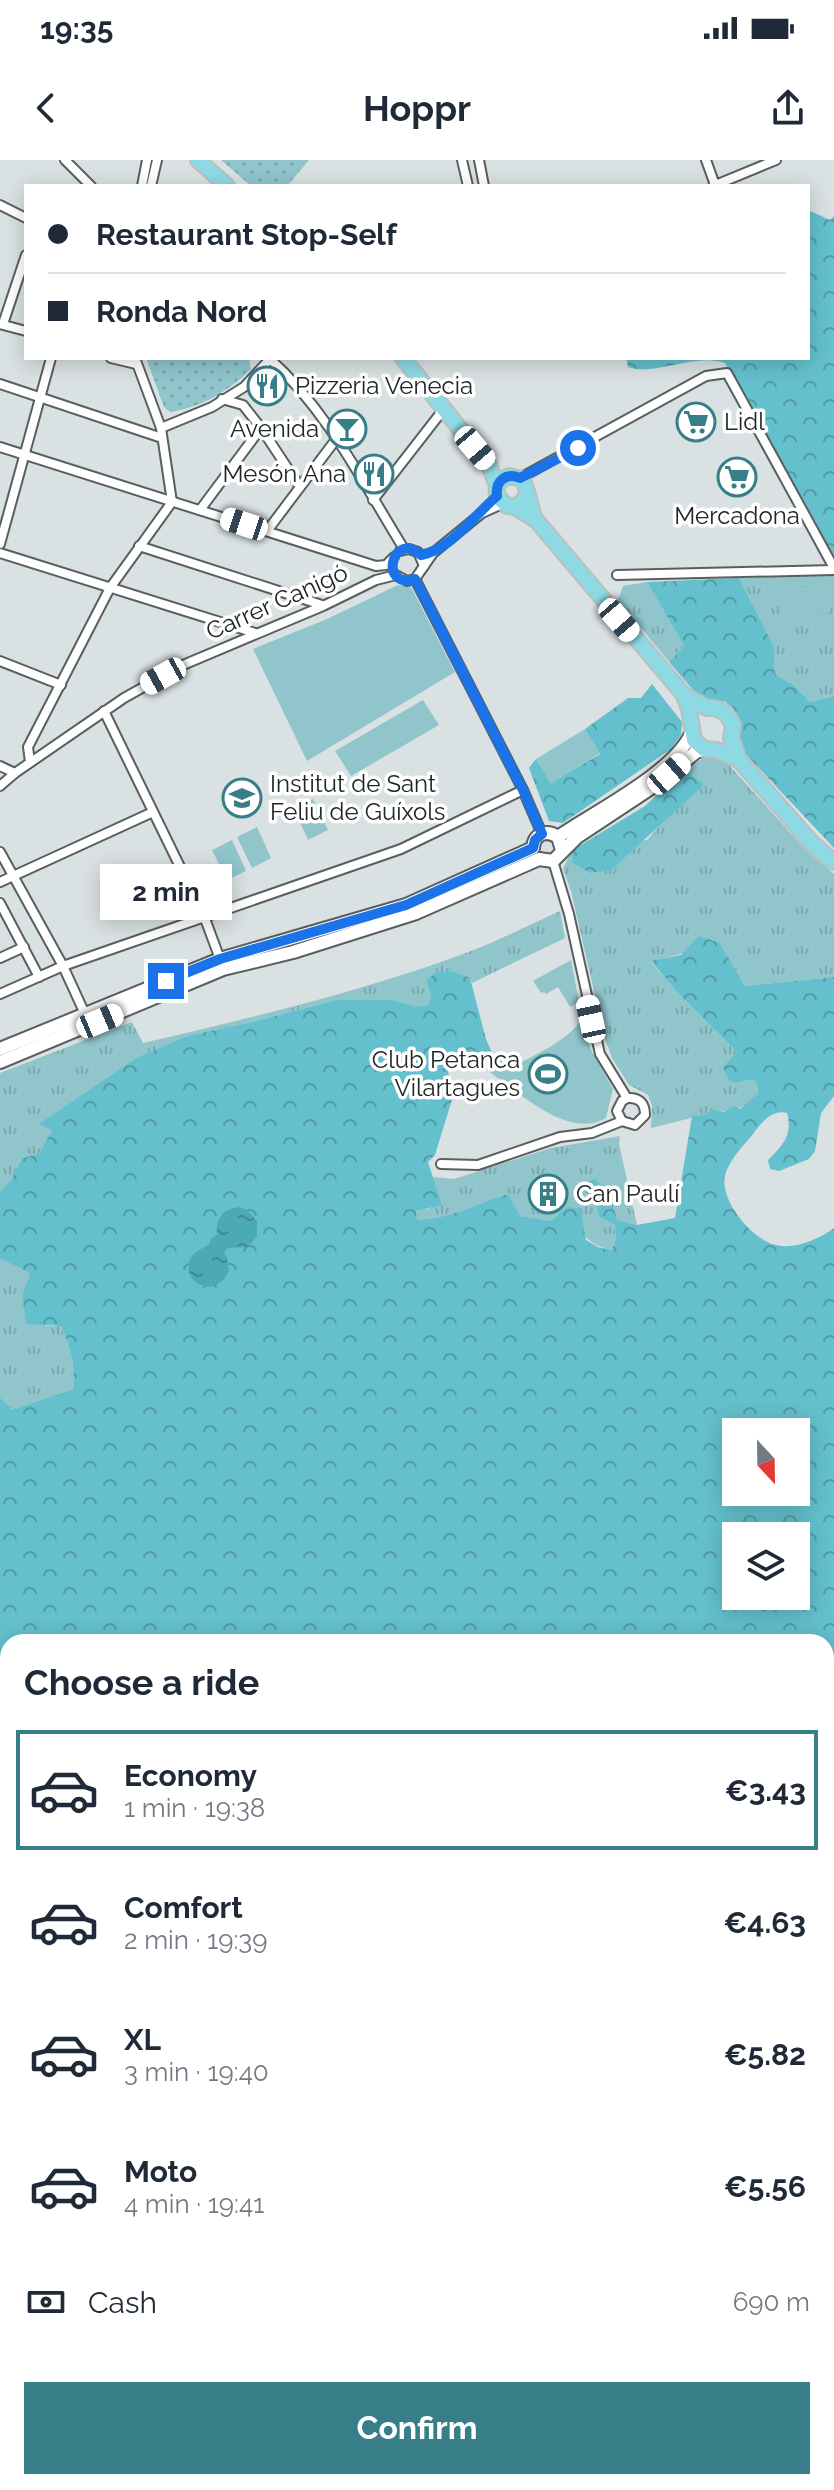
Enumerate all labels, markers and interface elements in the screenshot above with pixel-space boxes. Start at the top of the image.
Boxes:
text: 19:35 [40,11,113,46]
icon: back [24,86,68,130]
icon: share [766,86,810,130]
text: Hoppr [363,87,471,129]
text: Restaurant Stop-Self [96,217,397,252]
text: Ronda Nord [96,294,267,329]
restaurant icon: Pizzeria Venecia [246,365,288,407]
place label: Pizzeria Venecia [295,371,473,400]
supermarket icon: Lidl [675,401,717,443]
place label: Lidl [724,407,765,436]
bar icon: Avenida [326,408,368,450]
place label: Avenida [230,414,319,443]
car [450,422,500,474]
route start [560,430,596,466]
restaurant icon: Mesón Ana [353,453,395,495]
supermarket icon: Mercadona [716,456,758,498]
place label: Mesón Ana [223,459,346,488]
place label: Mercadona [674,501,800,530]
car [217,505,271,543]
street label: Carrer Canigó [201,557,352,646]
car [594,594,644,646]
car [136,654,190,698]
car [643,749,695,799]
place label: Institut de Sant Feliu de Guíxols [270,769,445,826]
school or university icon: Institut de Sant Feliu de Guíxols [221,777,263,819]
callout: 2 min [100,865,232,921]
text: 2 min [132,877,200,907]
route end [148,963,184,999]
car [574,993,608,1045]
car [73,1001,127,1041]
place label: Club Petanca Vilartagues [372,1045,520,1102]
sports icon: Club Petanca Vilartagues [527,1053,569,1095]
building icon: Can Paulí [527,1173,569,1215]
place label: Can Paulí [576,1179,680,1208]
north arrow [722,1418,810,1506]
map controls [722,1418,810,1610]
button: layers [722,1522,810,1610]
text: Choose a ride [24,1661,259,1703]
icon: car [28,1754,100,1826]
text: Economy [124,1758,257,1793]
text: €3.43 [725,1773,806,1808]
text: 1 min · 19:38 [124,1793,265,1823]
icon: car [28,1886,100,1958]
text: Comfort [124,1890,243,1925]
text: €4.63 [723,1905,806,1940]
text: 2 min · 19:39 [124,1925,267,1955]
icon: car [28,2018,100,2090]
text: XL [124,2022,161,2057]
text: €5.82 [724,2037,806,2072]
text: 3 min · 19:40 [124,2057,269,2087]
icon: car [28,2150,100,2222]
text: Moto [124,2154,197,2189]
text: €5.56 [724,2169,806,2204]
text: 4 min · 19:41 [124,2189,264,2219]
icon: cash [24,2280,68,2324]
text: Cash [88,2285,157,2320]
text: 690 m [733,2287,810,2317]
button: Confirm [24,2382,810,2474]

